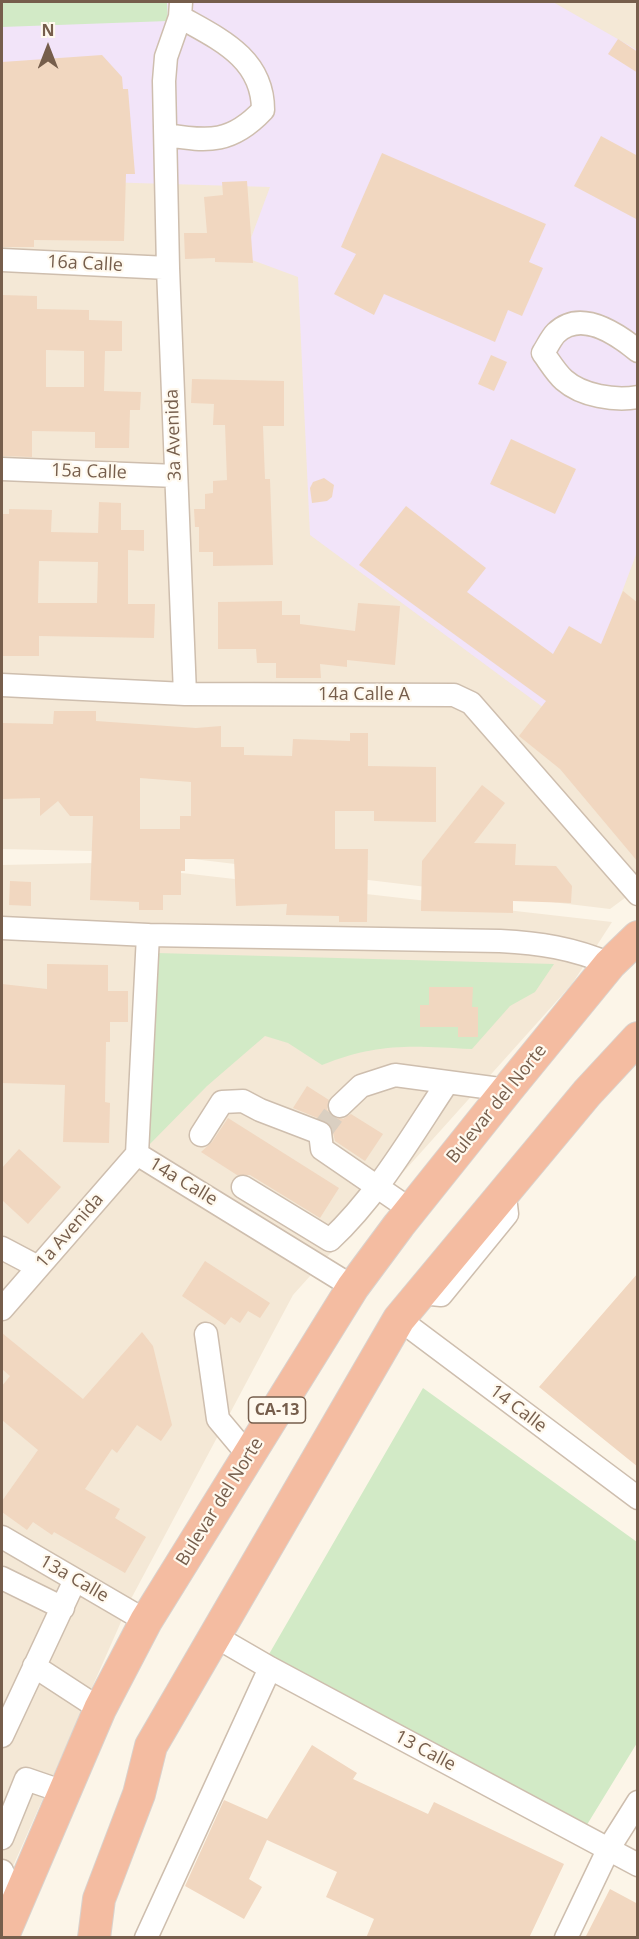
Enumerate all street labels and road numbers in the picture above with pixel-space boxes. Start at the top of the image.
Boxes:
street label: 16a Calle [47,251,123,277]
street label: 3a Avenida [162,389,186,481]
street label: 15a Calle [51,460,127,484]
street label: 14a Calle A [318,684,410,706]
street label: Bulevar del Norte [442,1040,552,1168]
street label: 14a Calle [145,1153,221,1211]
street label: 1a Avenida [32,1189,108,1273]
street label: 14 Calle [485,1381,551,1437]
road number: CA-13 [248,1397,306,1423]
street label: Bulevar del Norte [172,1434,268,1570]
street label: 13a Calle [36,1551,112,1607]
street label: 13 Calle [391,1726,459,1776]

